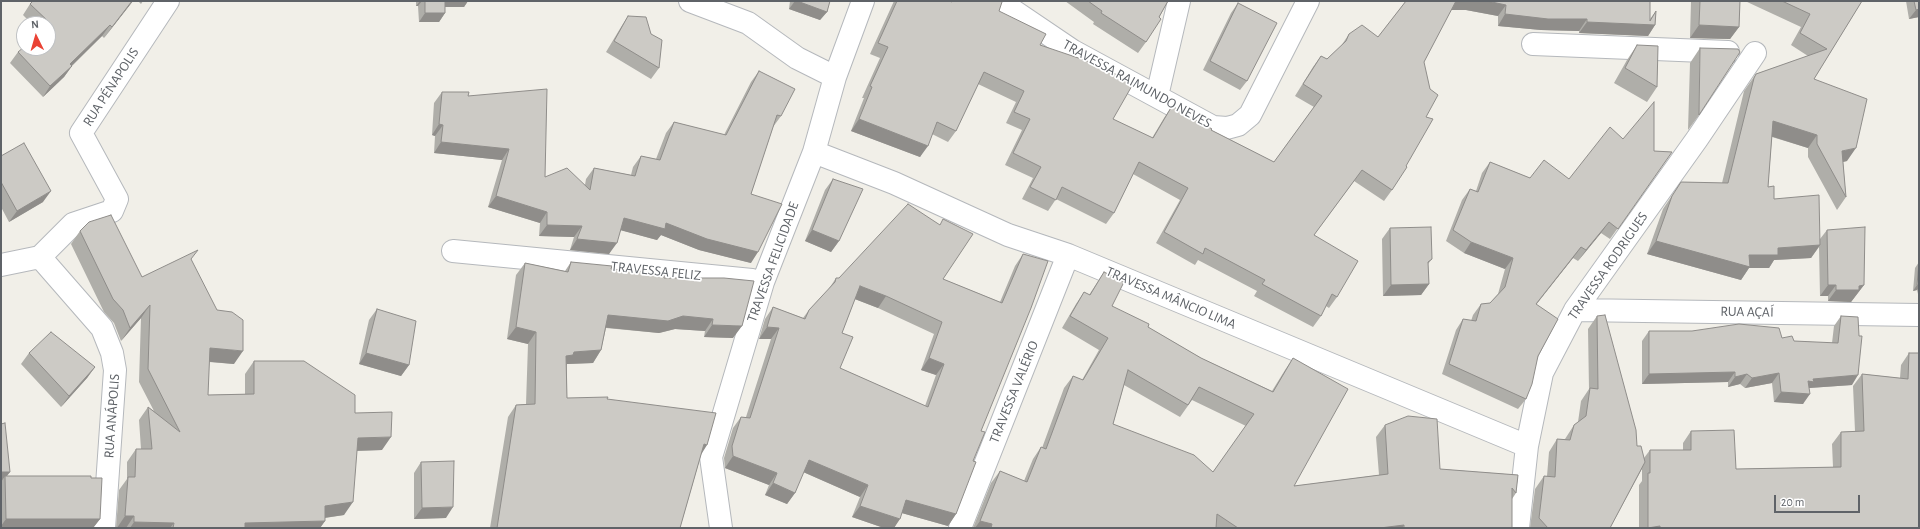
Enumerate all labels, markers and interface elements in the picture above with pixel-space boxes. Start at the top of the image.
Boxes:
north arrow [16,16,56,56]
text: N [31,19,39,30]
street label: TRAVESSA RAIMUNDO NEVES [1060,36,1214,132]
street label: RUA PÉNAPOLIS [79,44,143,130]
street label: TRAVESSA FELICIDADE [743,200,803,324]
street label: TRAVESSA RODRIGUES [1564,209,1652,323]
street label: TRAVESSA FELIZ [610,258,702,284]
street label: TRAVESSA MÂNCIO LIMA [1103,263,1239,333]
street label: RUA AÇAÍ [1720,303,1774,321]
street label: TRAVESSA VALÉRIO [986,338,1042,446]
street label: RUA ANÁPOLIS [101,373,123,459]
scale bar [1776,487,1862,513]
text: 20 m [1781,496,1804,508]

